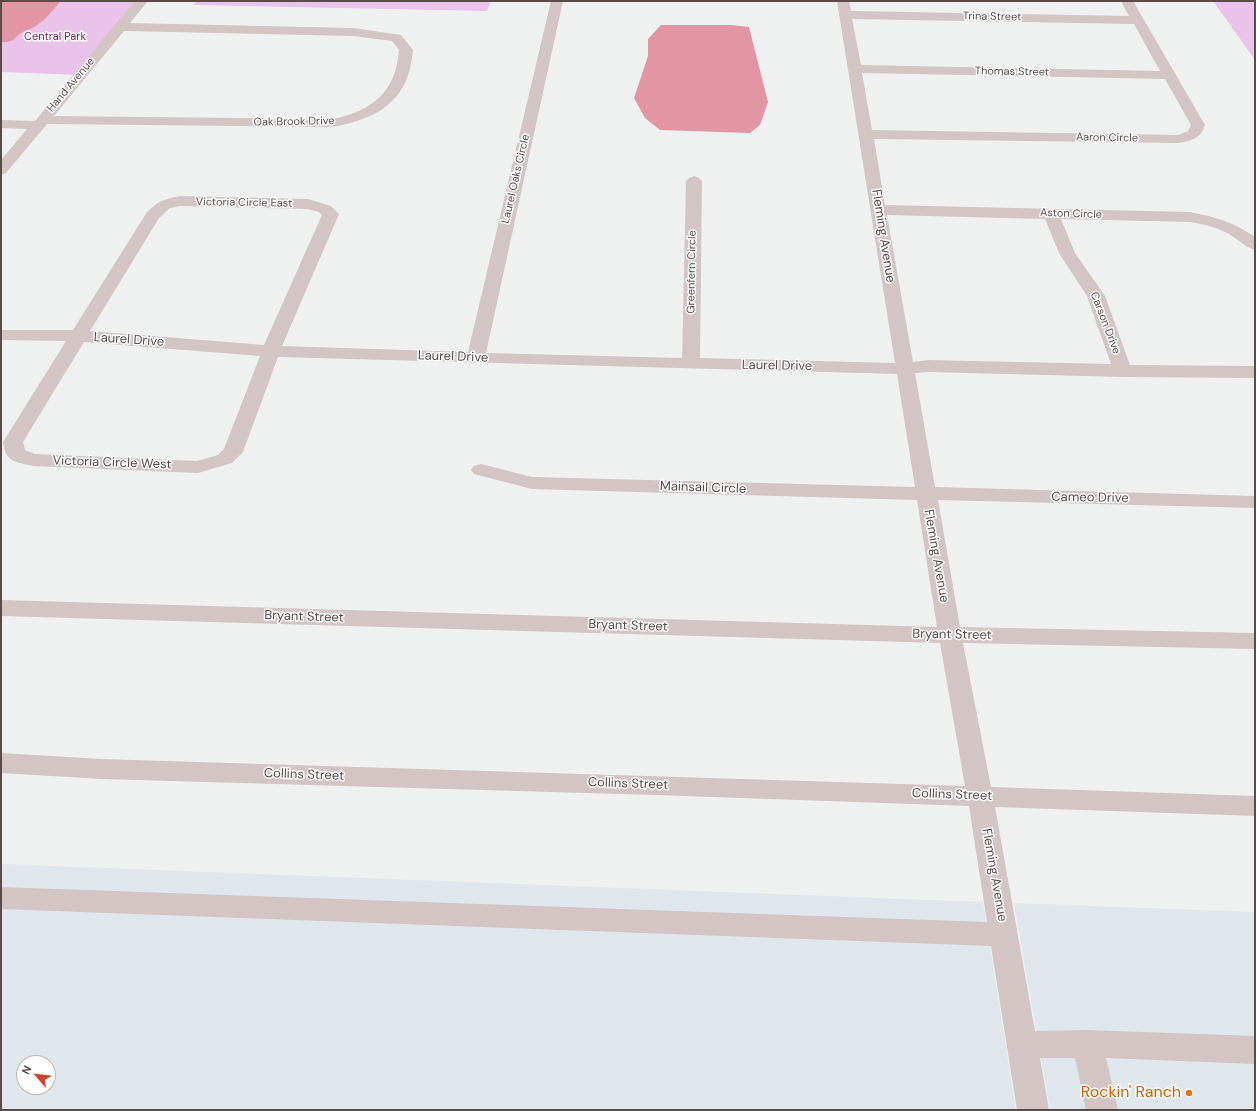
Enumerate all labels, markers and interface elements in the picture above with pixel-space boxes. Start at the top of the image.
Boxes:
street label: Trina Street [963,10,1021,24]
park label: Central Park [24,30,86,44]
street label: Hand Avenue [44,55,98,115]
street label: Thomas Street [975,65,1049,79]
street label: Oak Brook Drive [253,115,335,129]
street label: Aaron Circle [1076,131,1138,145]
street label: Laurel Oaks Circle [499,133,533,225]
street label: Fleming Avenue [868,188,898,284]
street label: Victoria Circle East [196,196,292,210]
street label: Aston Circle [1040,206,1102,222]
street label: Greenfern Circle [685,230,699,314]
street label: Carson Drive [1087,290,1123,356]
street label: Laurel Drive [93,330,165,350]
street label: Laurel Drive [418,348,488,366]
street label: Laurel Drive [742,358,812,374]
street label: Victoria Circle West [52,453,172,473]
street label: Mainsail Circle [660,479,746,497]
street label: Cameo Drive [1051,490,1129,506]
street label: Fleming Avenue [920,508,952,604]
street label: Bryant Street [264,608,344,626]
street label: Bryant Street [588,617,668,635]
street label: Bryant Street [912,627,992,643]
street label: Collins Street [264,766,344,784]
street label: Collins Street [588,775,668,793]
street label: Collins Street [912,786,992,804]
street label: Fleming Avenue [978,827,1010,923]
north arrow [16,1055,56,1095]
text: N [18,1063,34,1077]
place label: Rockin' Ranch [1081,1083,1181,1103]
marker: Rockin' Ranch [1184,1088,1194,1098]

